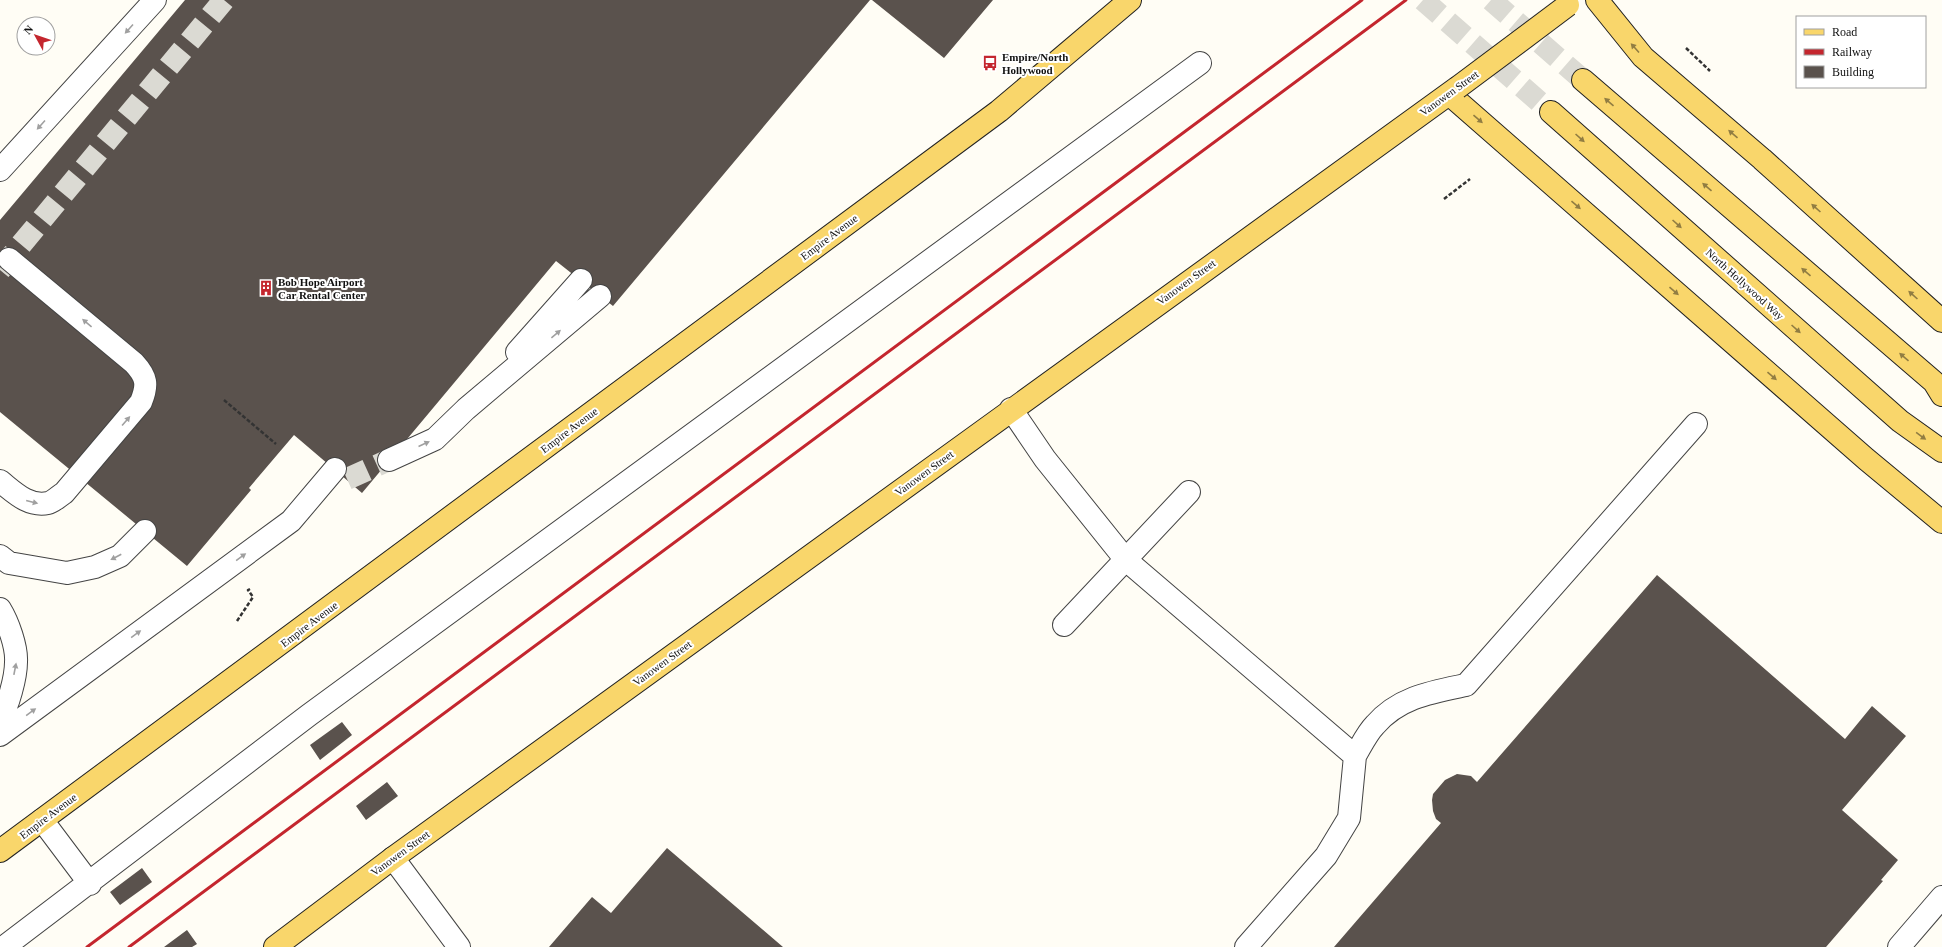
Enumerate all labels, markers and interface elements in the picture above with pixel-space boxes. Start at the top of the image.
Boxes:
north arrow [16,16,56,56]
legend [1796,16,1926,88]
text: N [21,23,36,36]
one-way arrow [124,24,134,34]
text: Road [1832,25,1857,39]
one-way arrow [1630,43,1640,53]
text: Railway [1832,45,1872,59]
place label: Empire/North Hollywood [1002,51,1068,76]
bus stop icon: Empire/North Hollywood [981,54,999,72]
text: Building [1832,65,1874,79]
street label: Vanowen Street [1417,68,1481,118]
one-way arrow [1604,98,1613,107]
one-way arrow [1473,115,1484,124]
one-way arrow [36,120,46,130]
one-way arrow [1728,130,1737,139]
one-way arrow [1575,133,1585,143]
one-way arrow [1702,182,1713,191]
one-way arrow [1571,200,1581,210]
one-way arrow [1811,204,1822,213]
street label: Empire Avenue [798,212,860,262]
one-way arrow [1672,220,1683,229]
street label: North Hollywood Way [1704,246,1787,322]
street label: Vanowen Street [1154,257,1218,307]
one-way arrow [1800,267,1811,276]
place label: Bob Hope Airport Car Rental Center [278,276,365,301]
building icon: Bob Hope Airport Car Rental Center [257,279,275,297]
one-way arrow [1669,286,1679,295]
one-way arrow [1908,291,1918,300]
one-way arrow [81,319,92,328]
one-way arrow [1791,324,1800,333]
one-way arrow [550,329,561,338]
one-way arrow [1899,352,1909,361]
one-way arrow [1766,372,1777,381]
street label: Empire Avenue [538,405,600,455]
one-way arrow [121,415,130,426]
one-way arrow [1916,432,1926,440]
one-way arrow [419,441,430,447]
street label: Vanowen Street [892,448,956,498]
one-way arrow [26,499,39,505]
one-way arrow [235,553,246,561]
one-way arrow [110,554,122,561]
street label: Empire Avenue [278,599,340,649]
one-way arrow [131,630,141,638]
street label: Vanowen Street [630,638,694,688]
one-way arrow [12,663,18,675]
one-way arrow [26,707,37,716]
street label: Empire Avenue [17,791,79,841]
street label: Vanowen Street [368,828,432,878]

